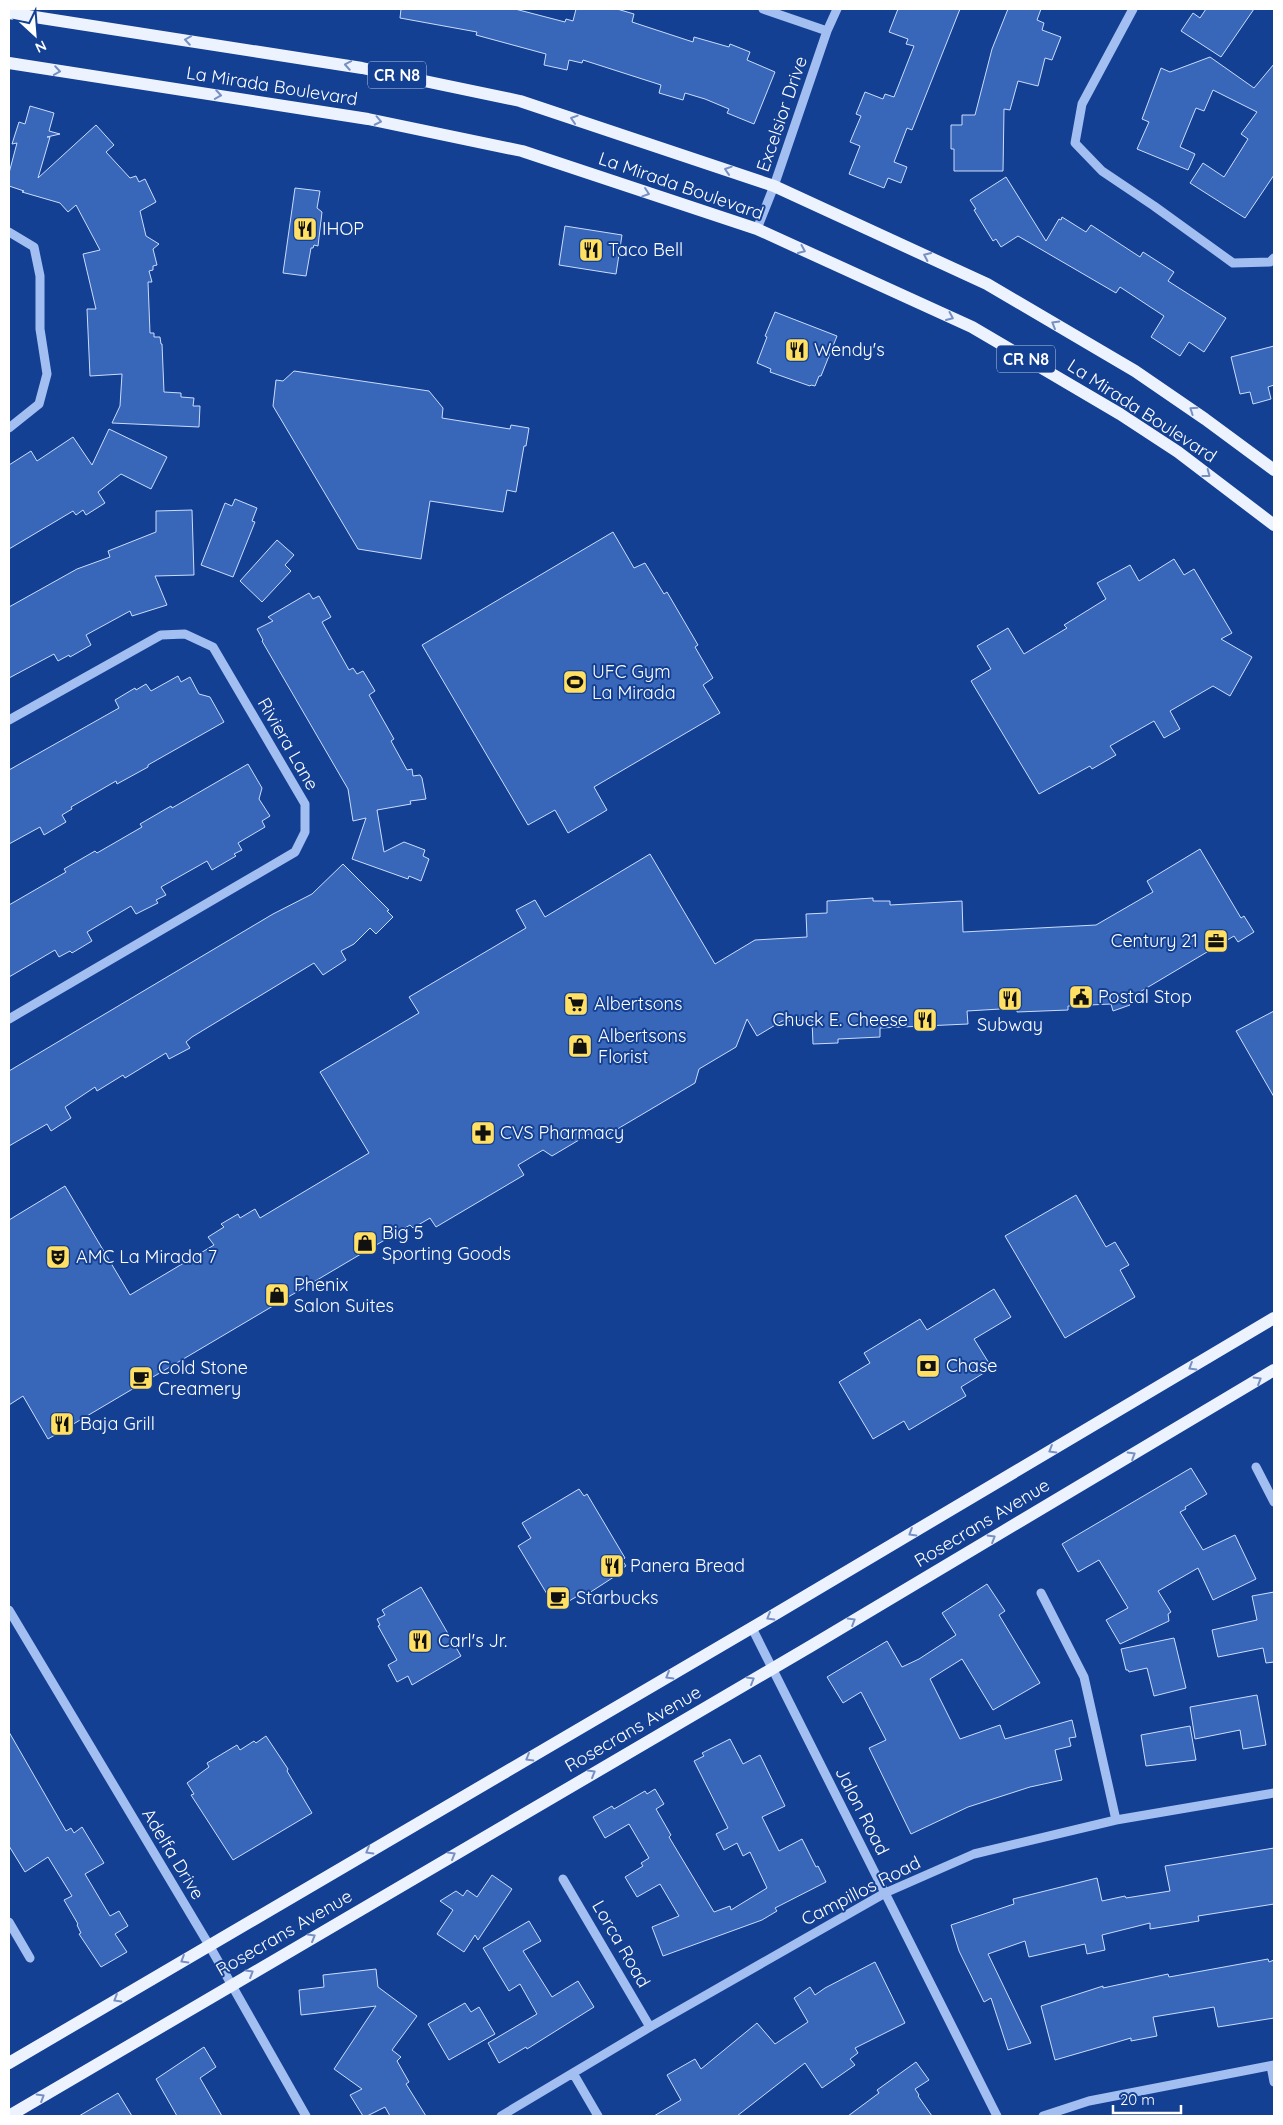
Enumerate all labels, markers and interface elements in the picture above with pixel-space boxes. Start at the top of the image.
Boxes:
north arrow [10,10,60,60]
one-way arrow [183,35,192,45]
text: N [32,36,49,57]
street label: Excelsior Drive [751,53,812,175]
street label: La Mirada Boulevard [185,61,359,110]
one-way arrow [344,61,352,71]
road number: CR N8 [368,62,426,88]
one-way arrow [53,65,61,75]
one-way arrow [214,89,222,100]
one-way arrow [374,115,382,126]
one-way arrow [570,115,579,125]
street label: La Mirada Boulevard [596,146,767,225]
one-way arrow [725,166,733,176]
one-way arrow [641,187,650,197]
restaurant icon: IHOP [292,216,318,242]
place label: IHOP [322,217,364,240]
restaurant icon: Taco Bell [578,237,604,263]
place label: Taco Bell [608,238,683,261]
one-way arrow [797,243,806,254]
one-way arrow [923,252,932,262]
one-way arrow [945,310,954,321]
one-way arrow [1051,320,1060,330]
restaurant icon: Wendy's [784,337,810,363]
place label: Wendy's [814,338,885,361]
road number: CR N8 [997,346,1055,372]
street label: La Mirada Boulevard [1063,354,1221,467]
one-way arrow [1189,407,1198,416]
one-way arrow [1201,468,1211,477]
place label: UFC Gym La Mirada [592,660,676,704]
sports icon: UFC Gym La Mirada [562,669,588,695]
street label: Riviera Lane [253,693,324,794]
office icon: Century 21 [1203,928,1229,954]
place label: Century 21 [1111,929,1198,952]
public building icon: Postal Stop [1068,984,1094,1010]
place label: Postal Stop [1098,985,1192,1008]
restaurant icon: Subway [997,986,1023,1012]
supermarket icon: Albertsons [563,991,589,1017]
place label: Albertsons [594,992,682,1015]
restaurant icon: Chuck E. Cheese [912,1007,938,1033]
place label: Chuck E. Cheese [773,1008,908,1031]
place label: Subway [977,1013,1043,1036]
place label: Albertsons Florist [598,1024,686,1068]
shop icon: Albertsons Florist [567,1033,593,1059]
pharmacy icon: CVS Pharmacy [470,1120,496,1146]
place label: CVS Pharmacy [500,1121,624,1144]
place label: Big 5 Sporting Goods [382,1221,511,1265]
shop icon: Big 5 Sporting Goods [352,1230,378,1256]
theatre icon: AMC La Mirada 7 [45,1244,71,1270]
place label: AMC La Mirada 7 [76,1245,217,1268]
place label: Phenix Salon Suites [294,1273,394,1317]
shop icon: Phenix Salon Suites [264,1282,290,1308]
bank icon: Chase [915,1353,941,1379]
place label: Chase [946,1354,998,1377]
place label: Cold Stone Creamery [158,1356,248,1400]
one-way arrow [1188,1360,1197,1370]
cafe icon: Cold Stone Creamery [128,1365,154,1391]
one-way arrow [1252,1376,1261,1386]
restaurant icon: Baja Grill [49,1411,75,1437]
place label: Baja Grill [80,1412,155,1435]
one-way arrow [1048,1443,1057,1453]
one-way arrow [1126,1451,1135,1461]
street label: Rosecrans Avenue [910,1473,1054,1572]
one-way arrow [909,1526,918,1536]
one-way arrow [987,1534,996,1544]
restaurant icon: Panera Bread [599,1553,625,1579]
place label: Panera Bread [630,1554,745,1577]
cafe icon: Starbucks [545,1585,571,1611]
place label: Starbucks [576,1586,659,1609]
one-way arrow [767,1611,776,1621]
one-way arrow [847,1617,856,1627]
restaurant icon: Carl's Jr. [407,1628,433,1654]
place label: Carl's Jr. [438,1629,507,1652]
one-way arrow [666,1670,675,1680]
one-way arrow [746,1677,755,1687]
street label: Rosecrans Avenue [560,1680,705,1777]
one-way arrow [525,1751,534,1761]
street label: Jalon Road [830,1763,894,1859]
one-way arrow [587,1770,596,1780]
street label: Adelfa Drive [137,1804,210,1904]
one-way arrow [365,1845,374,1855]
street label: Campillos Road [797,1851,924,1930]
one-way arrow [447,1852,456,1862]
street label: Rosecrans Avenue [211,1884,356,1981]
street label: Lorca Road [587,1896,656,1991]
one-way arrow [306,1934,315,1944]
one-way arrow [180,1953,189,1963]
one-way arrow [245,1970,254,1980]
one-way arrow [114,1992,123,2002]
scale bar [1113,2082,1180,2114]
text: 20 m [1120,2090,1155,2109]
one-way arrow [35,2093,44,2103]

